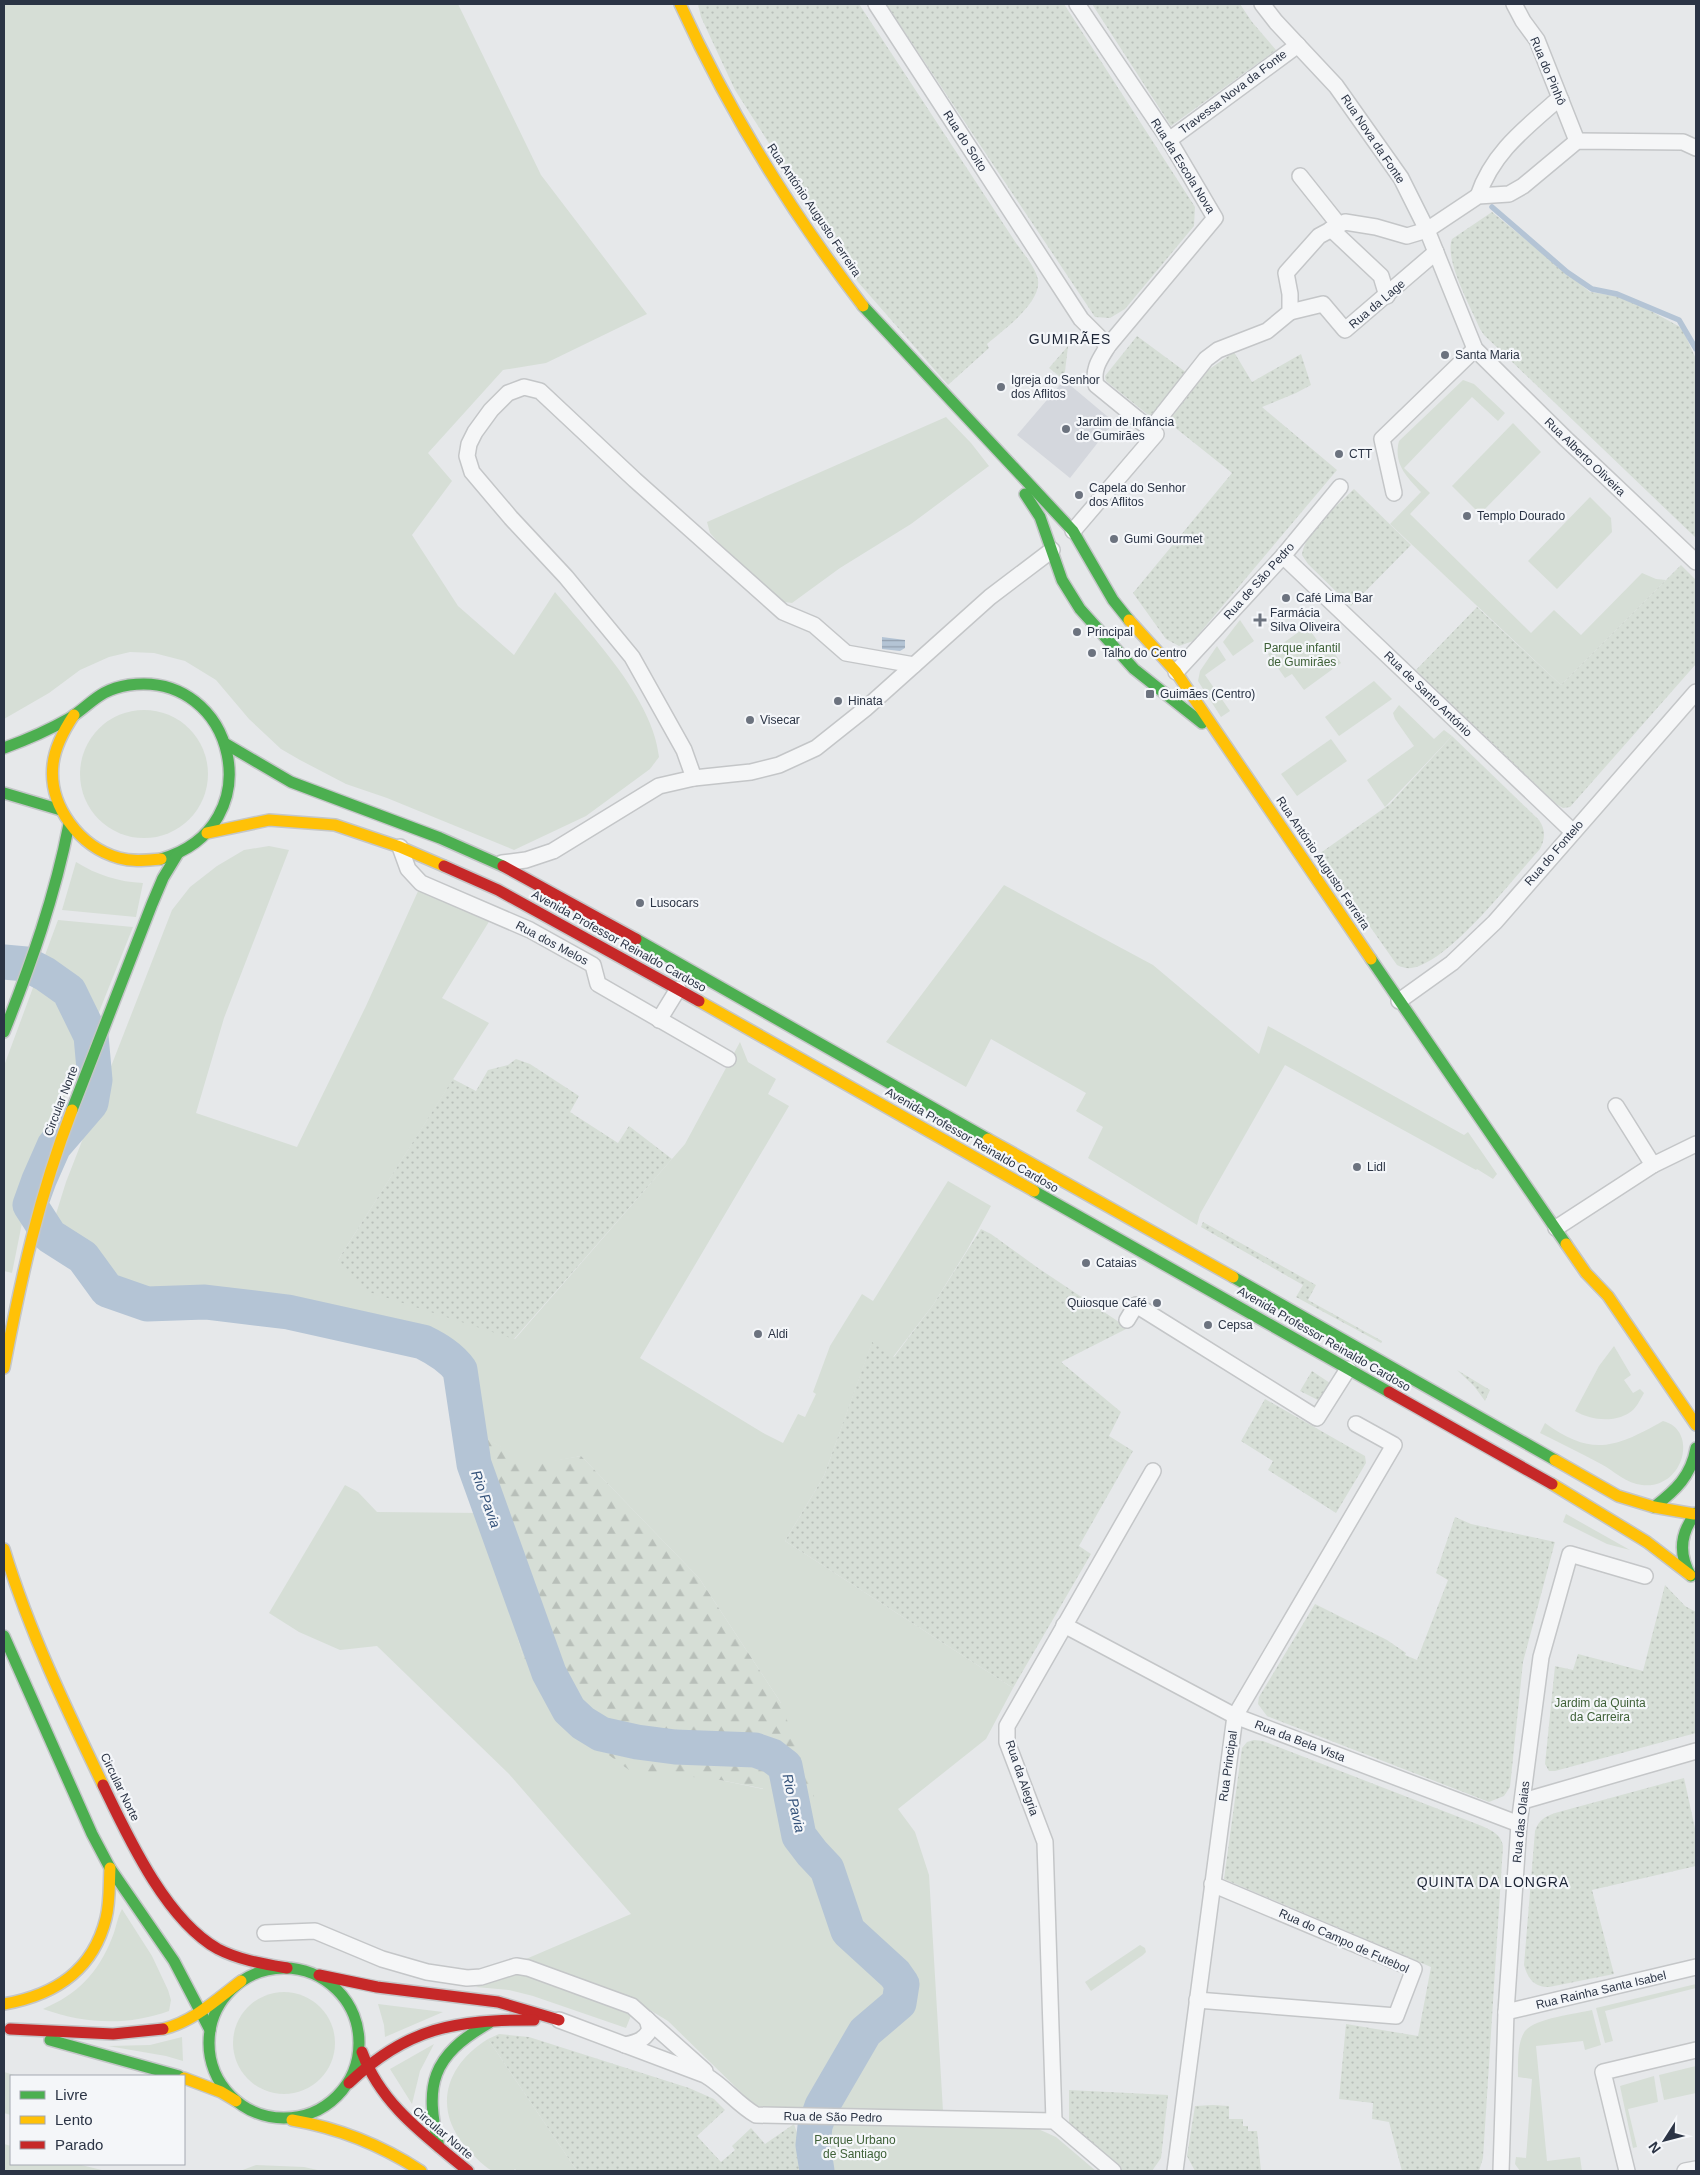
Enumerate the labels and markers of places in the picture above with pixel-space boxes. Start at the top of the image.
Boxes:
place label: Santa Maria [1455,348,1520,362]
marker: Santa Maria [1439,349,1451,361]
place label: Igreja do Senhor dos Aflitos [1011,373,1100,401]
marker: Igreja do Senhor dos Aflitos [995,381,1007,393]
place label: Jardim de Infância de Gumirães [1076,415,1174,443]
marker: Jardim de Infância de Gumirães [1060,423,1072,435]
place label: CTT [1349,447,1373,461]
marker: CTT [1333,448,1345,460]
place label: Capela do Senhor dos Aflitos [1089,481,1186,509]
marker: Capela do Senhor dos Aflitos [1073,489,1085,501]
place label: Templo Dourado [1477,509,1565,523]
marker: Templo Dourado [1461,510,1473,522]
place label: Gumi Gourmet [1124,532,1203,546]
marker: Gumi Gourmet [1108,533,1120,545]
place label: Café Lima Bar [1296,591,1373,605]
marker: Café Lima Bar [1280,592,1292,604]
place label: Farmácia Silva Oliveira [1270,606,1340,634]
marker: Farmácia Silva Oliveira [1254,614,1266,626]
place label: Principal [1087,625,1133,639]
marker: Principal [1071,626,1083,638]
place label: Talho do Centro [1102,646,1187,660]
marker: Talho do Centro [1086,647,1098,659]
place label: Guimães (Centro) [1160,687,1255,701]
marker: Guimães (Centro) [1144,688,1156,700]
place label: Hinata [848,694,883,708]
marker: Hinata [832,695,844,707]
place label: Visecar [760,713,800,727]
marker: Visecar [744,714,756,726]
place label: Lusocars [650,896,699,910]
marker: Lusocars [634,897,646,909]
place label: Lidl [1367,1160,1386,1174]
marker: Lidl [1351,1161,1363,1173]
place label: Cataias [1096,1256,1137,1270]
marker: Cataias [1080,1257,1092,1269]
place label: Quiosque Café [1067,1296,1147,1310]
marker: Quiosque Café [1151,1297,1163,1309]
place label: Cepsa [1218,1318,1253,1332]
marker: Cepsa [1202,1319,1214,1331]
place label: Aldi [768,1327,788,1341]
marker: Aldi [752,1328,764,1340]

